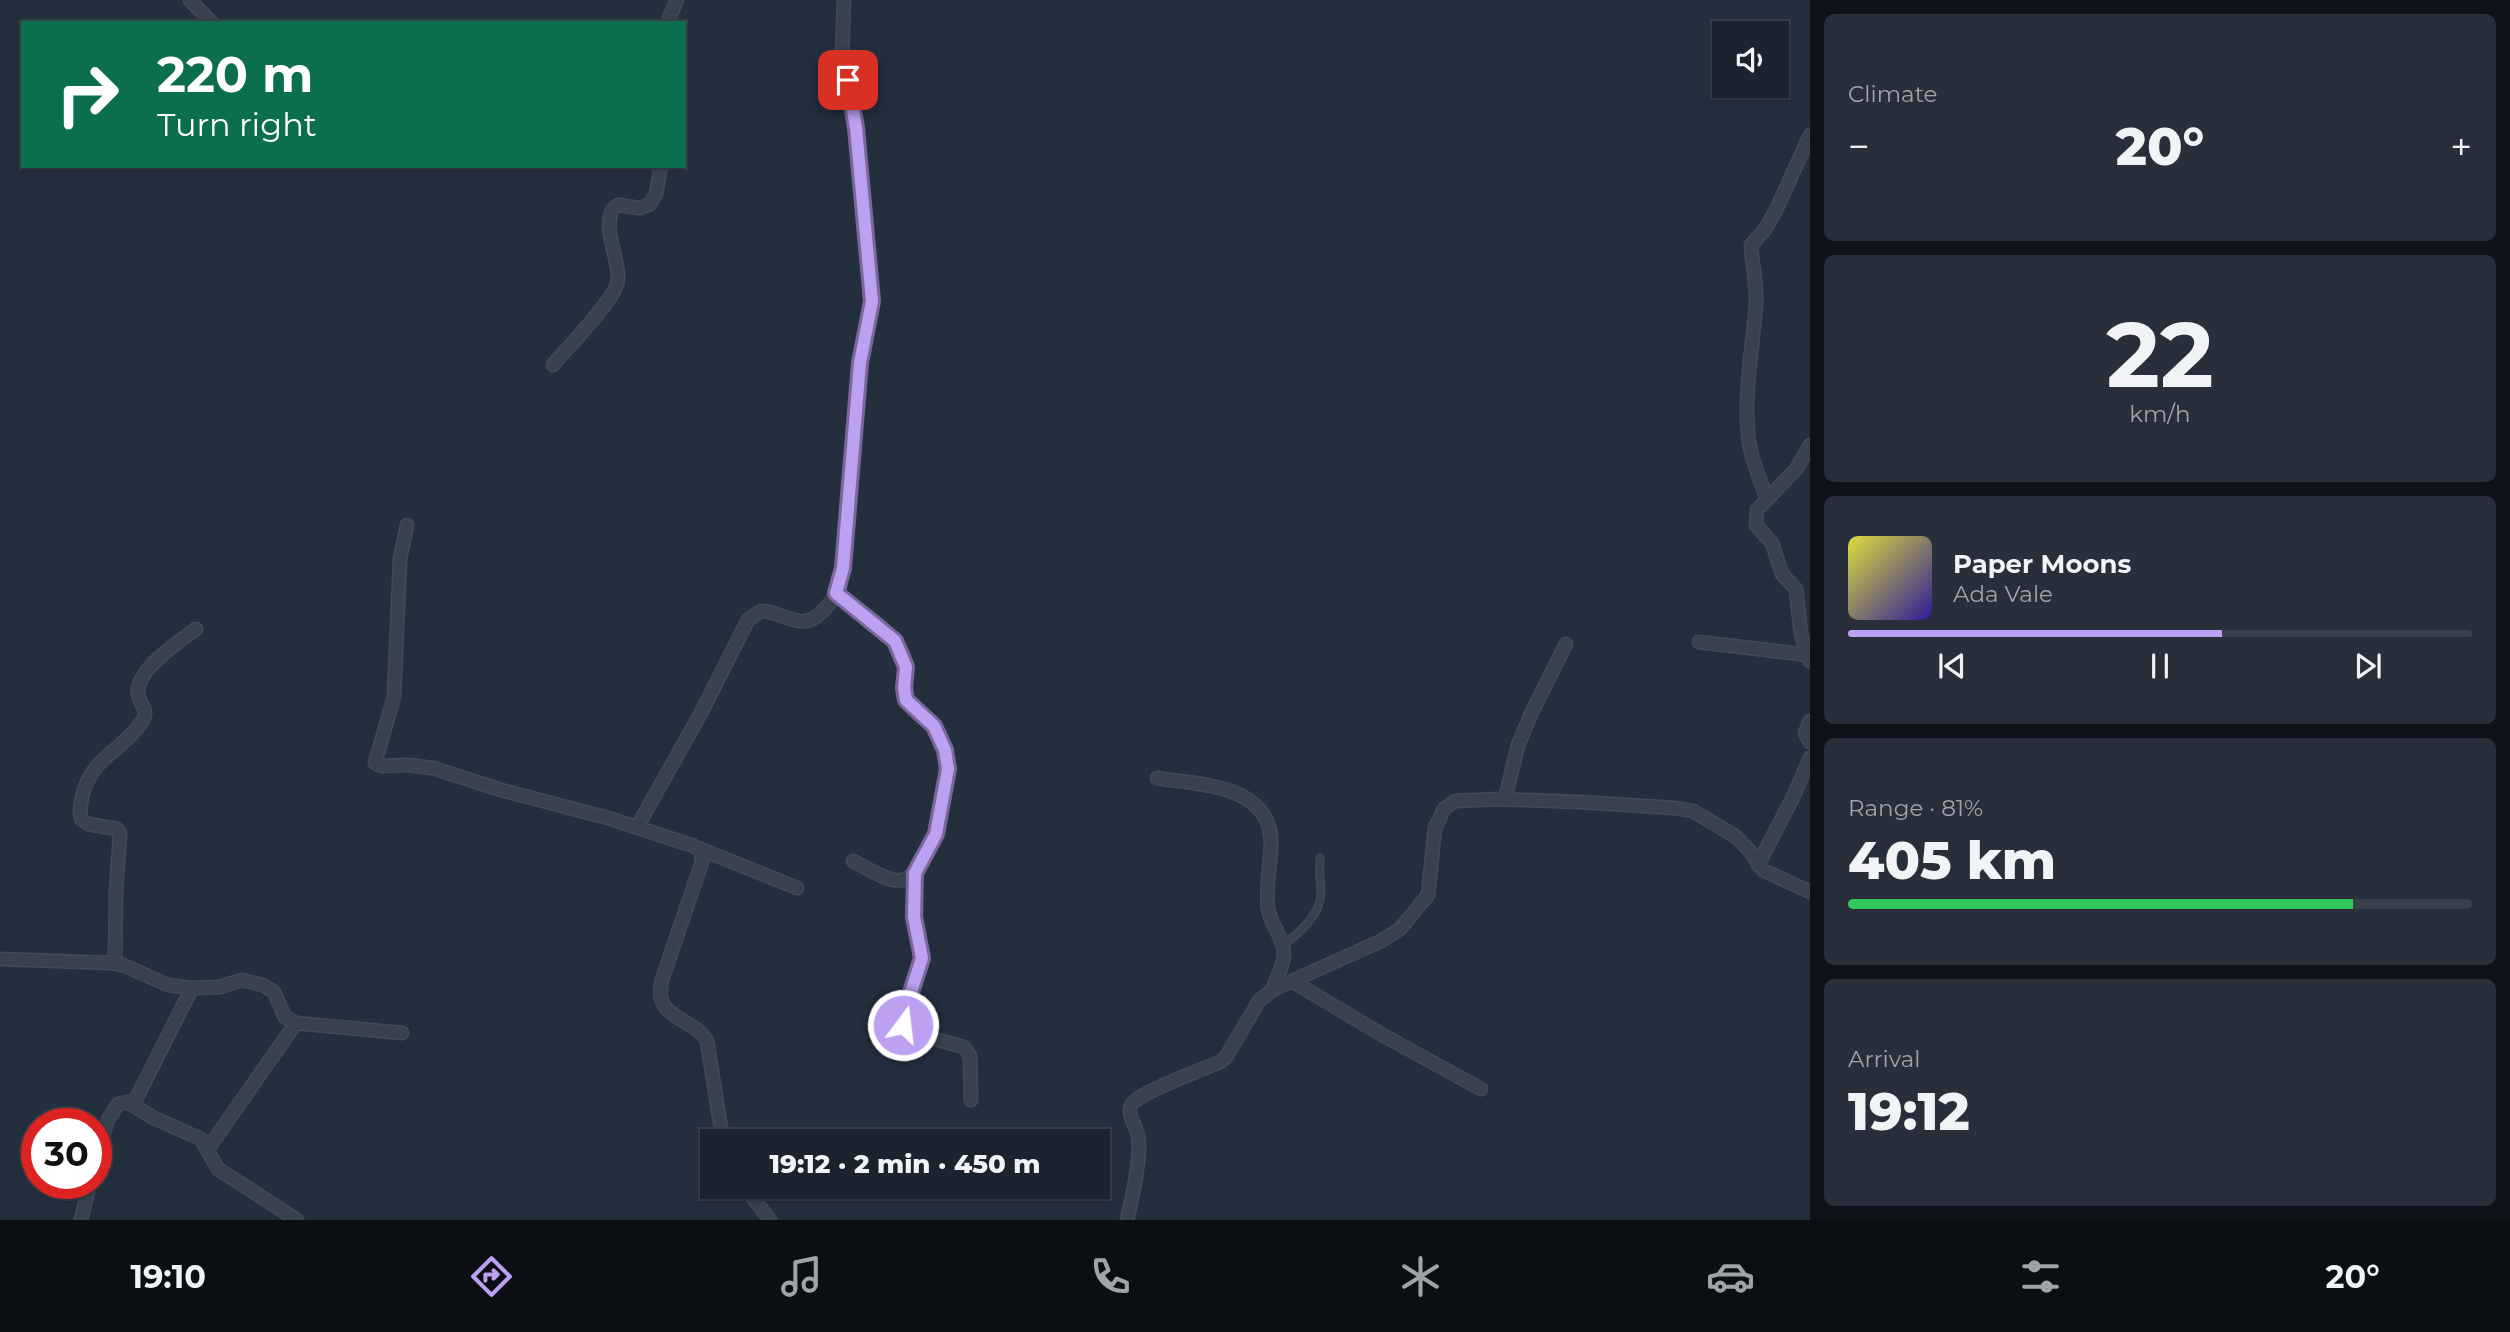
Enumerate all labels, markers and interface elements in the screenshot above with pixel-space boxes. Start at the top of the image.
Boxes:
map controls [1712,21,1789,98]
button: sound [1712,21,1789,98]
text: 220 m [157,45,313,104]
icon: right [42,49,133,140]
pin [818,50,878,110]
icon: arrive [829,61,867,99]
text: Climate [1848,80,1937,108]
text: Turn right [157,105,317,144]
text: 20° [2116,115,2204,178]
text: − [1848,123,1870,170]
text: + [2450,123,2472,170]
text: 22 [2106,299,2214,410]
text: km/h [2129,400,2191,428]
text: Paper Moons [1953,548,2131,580]
text: Ada Vale [1953,580,2053,608]
icon: previous [1933,647,1971,685]
icon: pause [2141,647,2179,685]
icon: next [2349,647,2387,685]
text: Range · 81% [1848,794,1983,822]
text: 405 km [1848,829,2056,892]
position arrow [866,988,940,1062]
text: Arrival [1848,1045,1921,1073]
text: 19:12 [1848,1080,1970,1143]
speed limit sign: 30 [21,1108,112,1199]
text: 19:12 · 2 min · 450 m [770,1148,1041,1180]
icon: directions [467,1252,516,1301]
icon: music [777,1252,826,1301]
icon: phone [1086,1252,1135,1301]
icon: climate [1396,1252,1445,1301]
icon: car [1706,1252,1755,1301]
icon: filters [2016,1252,2065,1301]
text: 19:10 [130,1257,206,1296]
text: 20° [2326,1257,2380,1296]

